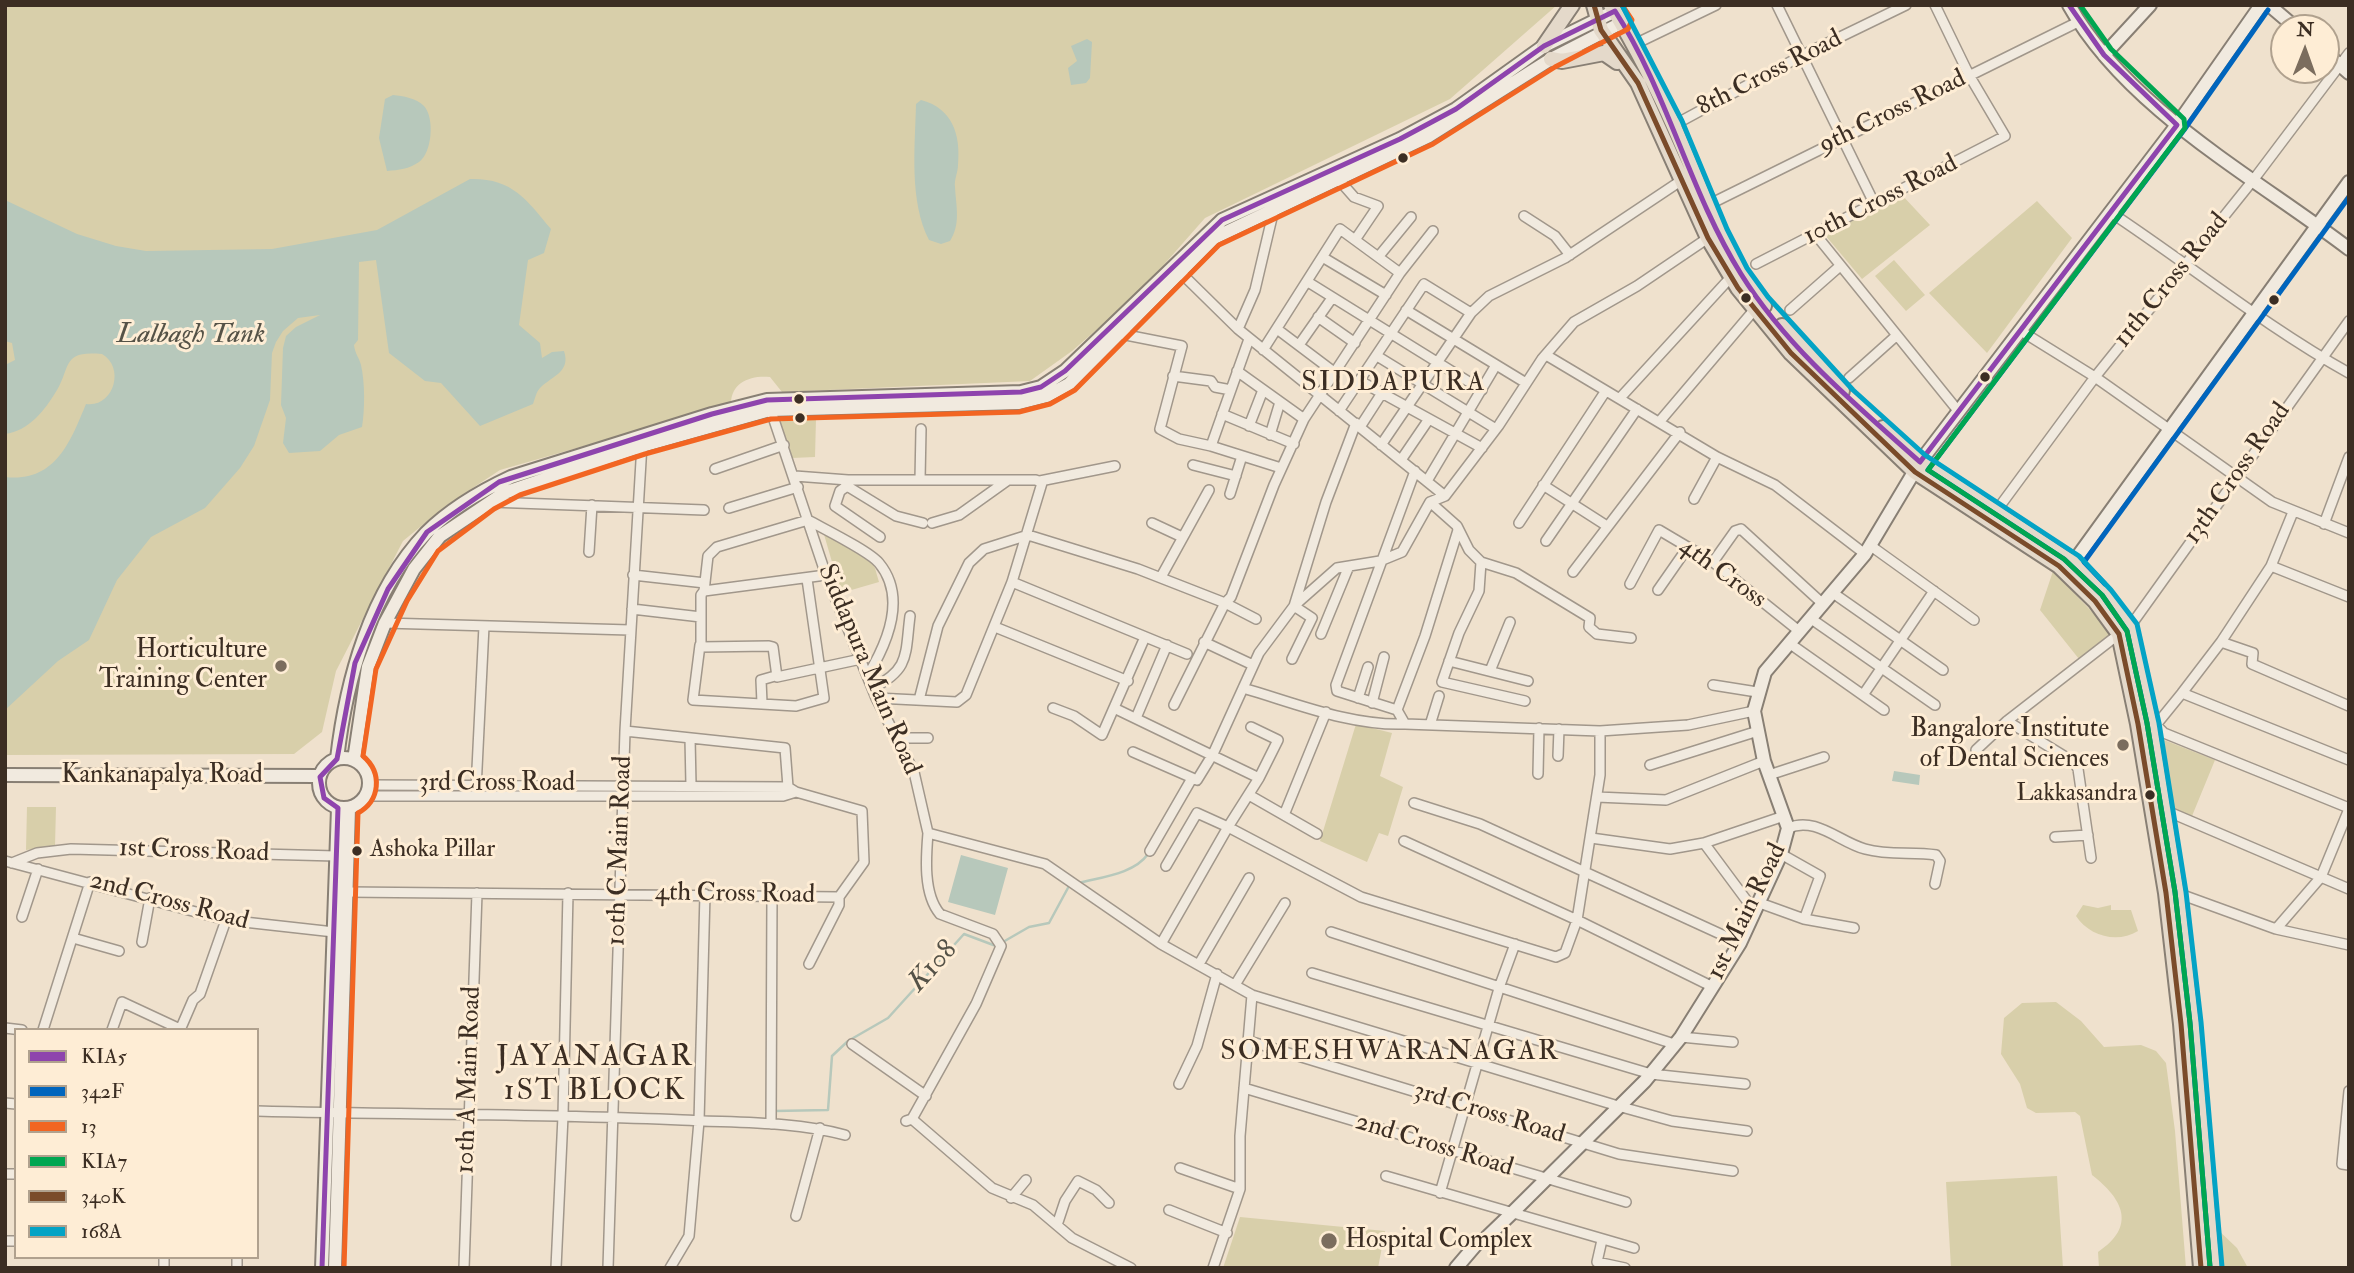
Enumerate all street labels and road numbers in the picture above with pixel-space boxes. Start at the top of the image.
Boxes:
street label: 8th Cross Road [1692,24,1848,124]
street label: 9th Cross Road [1815,64,1971,162]
street label: 10th Cross Road [1799,149,1963,253]
street label: 11th Cross Road [2108,207,2236,355]
street label: 13th Cross Road [2178,397,2298,551]
street label: 4th Cross [1672,532,1772,616]
street label: Siddapura Main Road [810,560,926,780]
street label: 10th C Main Road [602,755,640,947]
street label: Kankanapalya Road [61,760,263,792]
street label: 3rd Cross Road [419,768,575,800]
street label: 1st Cross Road [118,834,270,870]
street label: 1st Main Road [1702,839,1794,985]
street label: 2nd Cross Road [86,866,252,938]
street label: 4th Cross Road [655,878,815,912]
street label: 10th A Main Road [451,986,489,1174]
street label: 3rd Cross Road [1410,1076,1568,1152]
street label: 2nd Cross Road [1351,1107,1517,1185]

